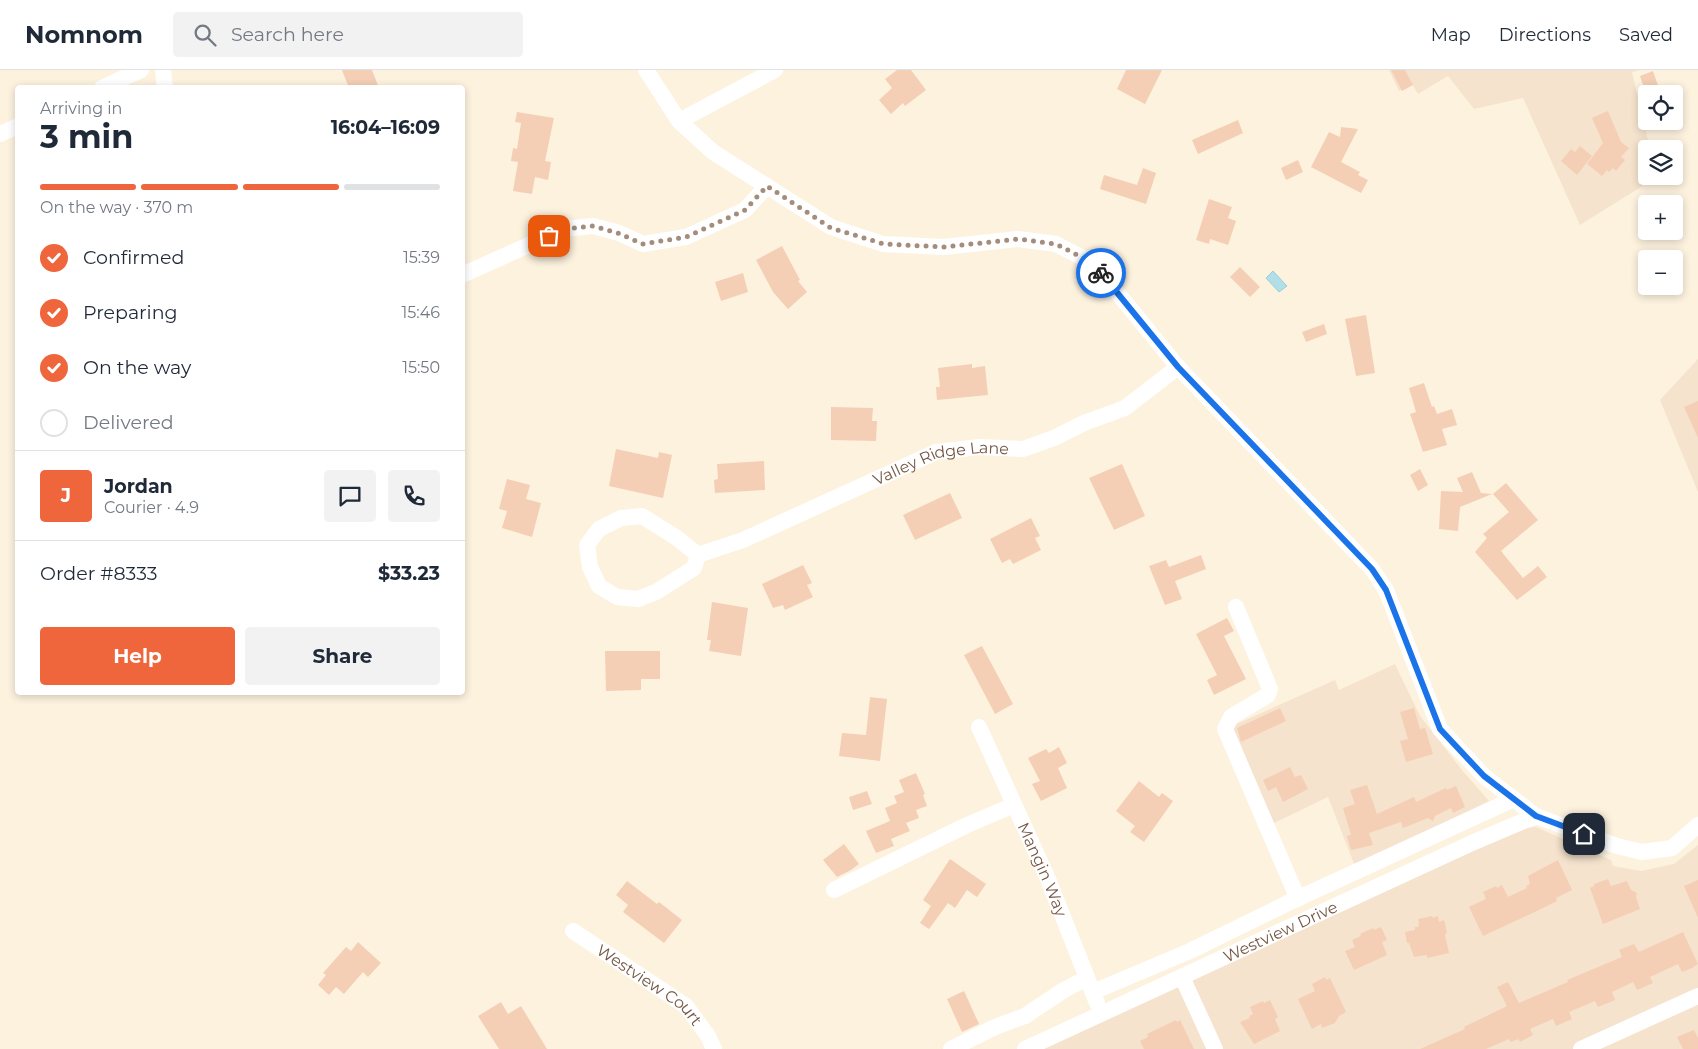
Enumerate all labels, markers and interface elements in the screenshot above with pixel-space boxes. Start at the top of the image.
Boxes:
search box [173,12,523,57]
text: Nomnom [25,20,143,49]
icon: search [191,21,219,49]
text: Search here [231,23,344,46]
text: Map [1431,24,1471,46]
text: Directions [1499,24,1591,46]
text: Saved [1619,24,1673,46]
map controls [1638,85,1683,295]
button: locate [1638,85,1683,130]
text: Arriving in [40,99,122,118]
text: 16:04–16:09 [331,116,440,139]
text: 3 min [40,117,133,156]
button: layers [1638,140,1683,185]
button: + [1638,195,1683,240]
text: On the way · 370 m [40,198,193,217]
pin [528,215,570,257]
icon: bag [535,222,563,250]
icon: check [40,244,68,272]
text: Confirmed [83,246,184,269]
text: 15:39 [403,248,440,267]
courier [1076,248,1126,298]
button: − [1638,250,1683,295]
icon: bike [1087,259,1115,287]
icon: check [40,299,68,327]
text: Preparing [83,301,178,324]
text: 15:46 [401,303,440,322]
icon: check [40,354,68,382]
text: On the way [83,356,191,379]
text: 15:50 [402,358,440,377]
text: Delivered [83,411,174,434]
street label: Valley Ridge Lane [870,438,1009,489]
button: chat [324,470,376,522]
button: phone [388,470,440,522]
text: Jordan [104,475,173,498]
text: J [61,484,71,507]
text: Courier · 4.9 [104,498,199,517]
text: Order #8333 [40,562,158,585]
text: $33.23 [378,562,440,585]
button: Help [40,627,235,685]
button: Share [245,627,440,685]
pin [1563,813,1605,855]
street label: Mangin Way [1014,820,1071,920]
icon: home [1570,820,1598,848]
street label: Westview Drive [1220,897,1340,966]
street label: Westview Court [593,941,706,1030]

